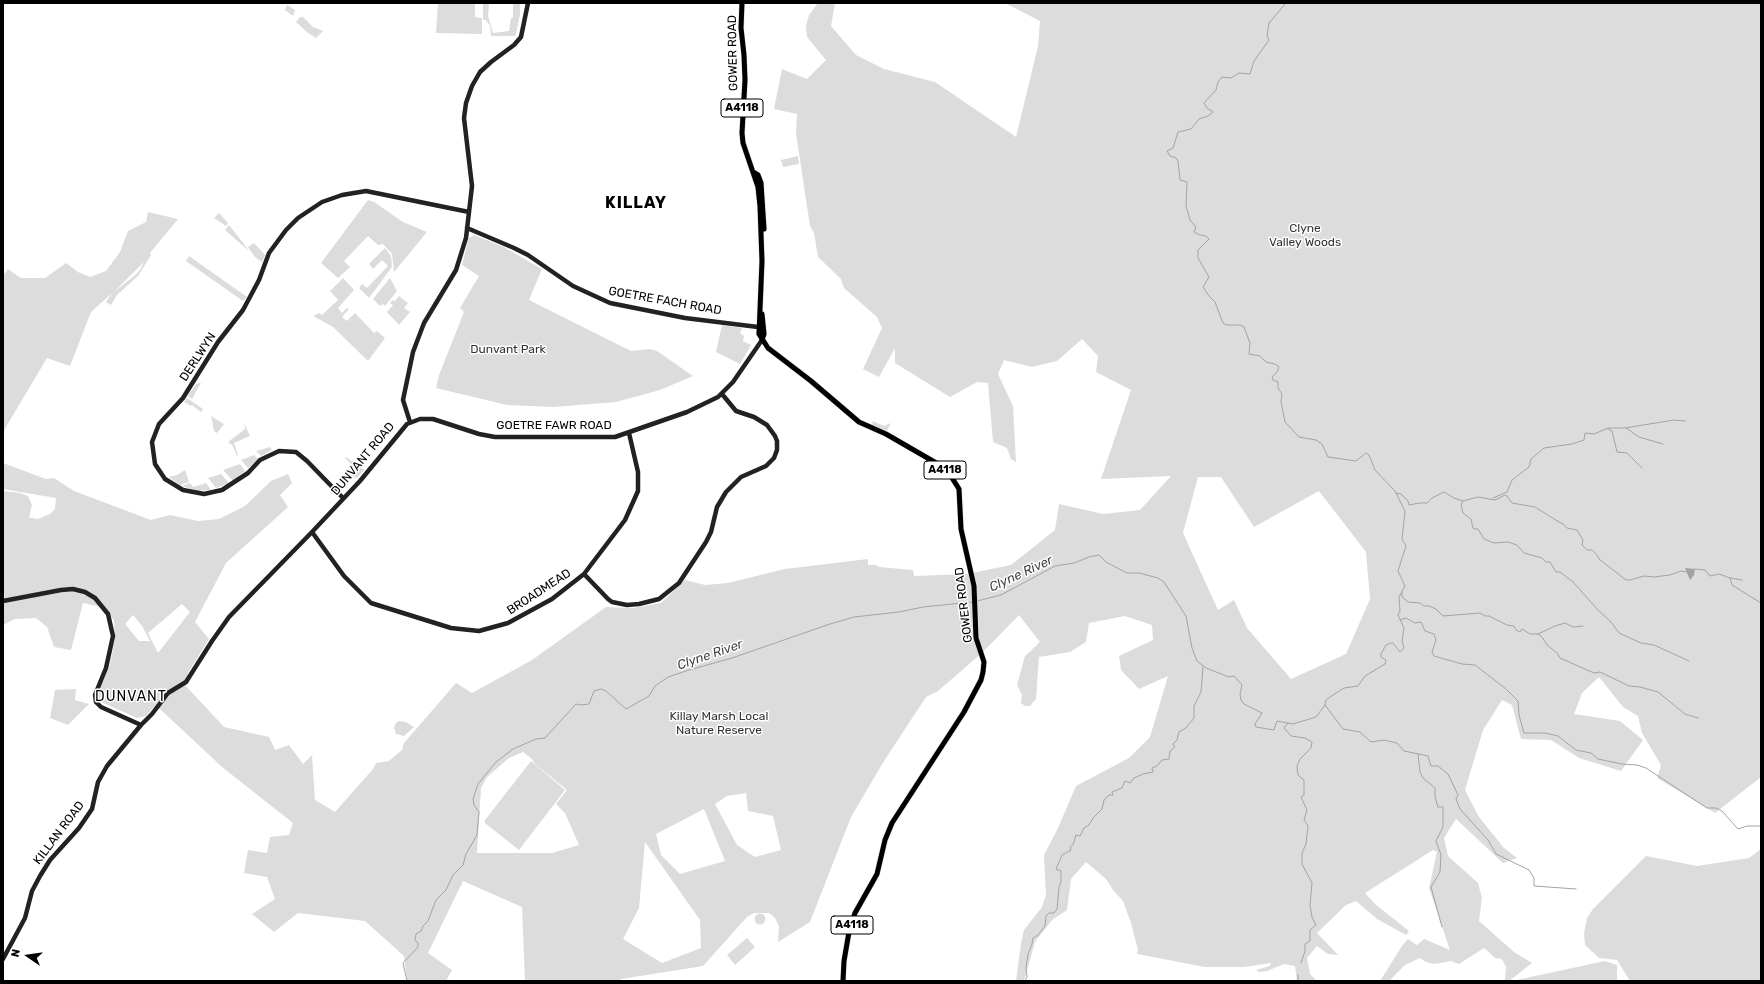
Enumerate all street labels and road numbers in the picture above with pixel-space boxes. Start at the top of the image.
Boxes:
street label: GOWER ROAD [725,15,741,91]
road number: A4118 [721,99,763,117]
street label: GOETRE FACH ROAD [607,284,723,318]
street label: DERLWYN [177,330,219,384]
street label: GOETRE FAWR ROAD [496,419,612,433]
street label: DUNVANT ROAD [328,420,398,498]
road number: A4118 [924,461,966,479]
street label: BROADMEAD [504,566,574,618]
street label: GOWER ROAD [952,566,976,644]
street label: KILLAN ROAD [31,799,87,867]
road number: A4118 [831,916,873,934]

